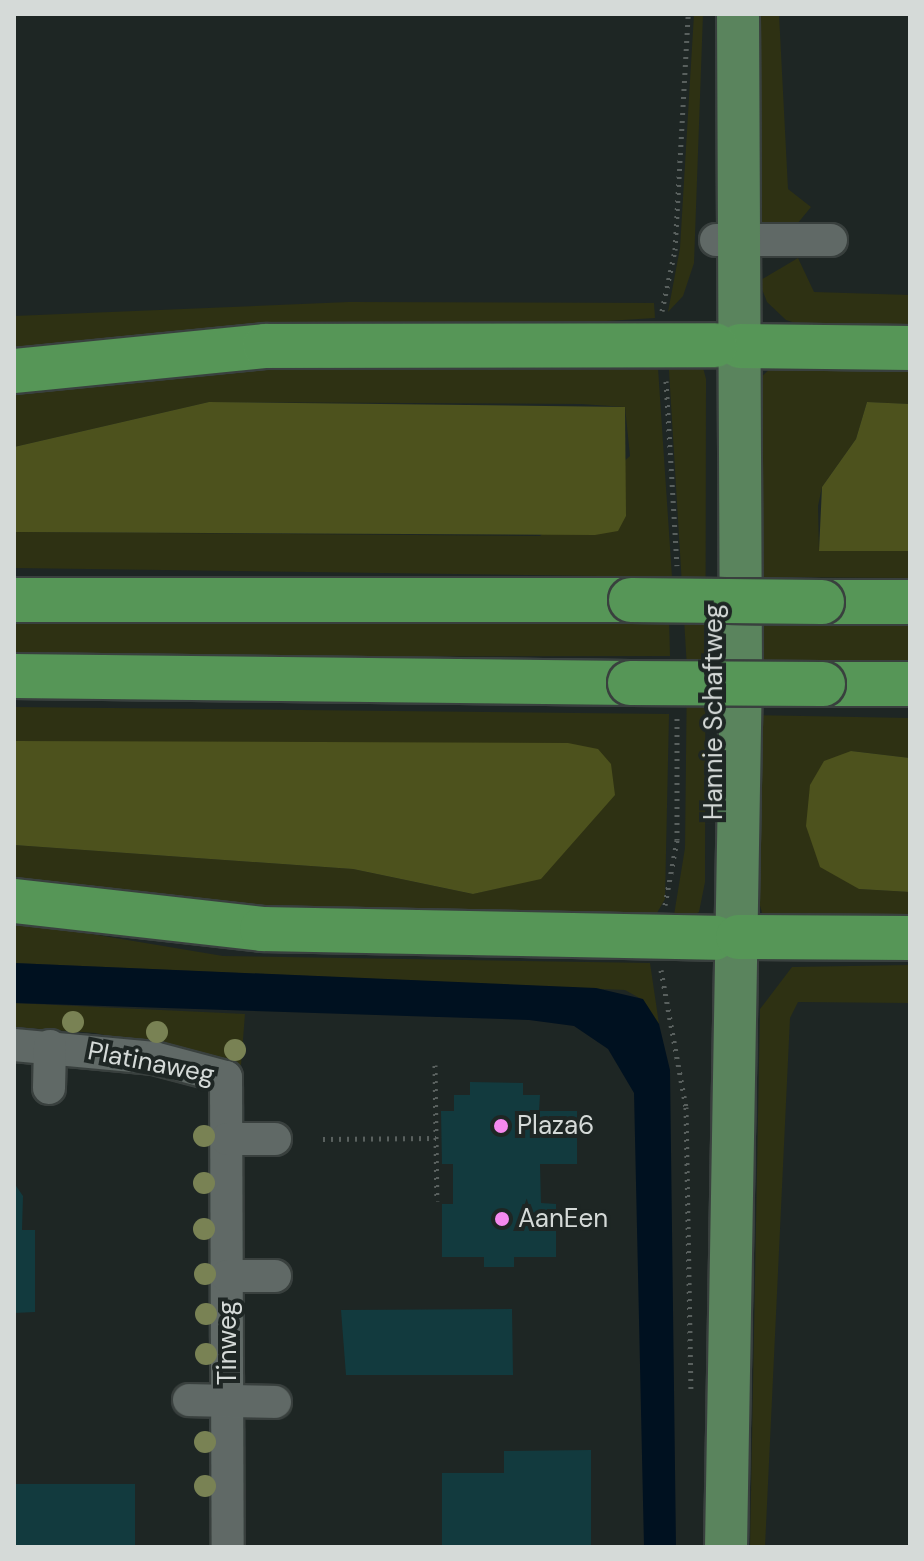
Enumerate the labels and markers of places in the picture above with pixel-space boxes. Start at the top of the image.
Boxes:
place label: Plaza6 [517,1110,594,1142]
marker: Plaza6 [492,1117,510,1135]
place label: AanEen [518,1203,608,1235]
marker: AanEen [493,1210,511,1228]

